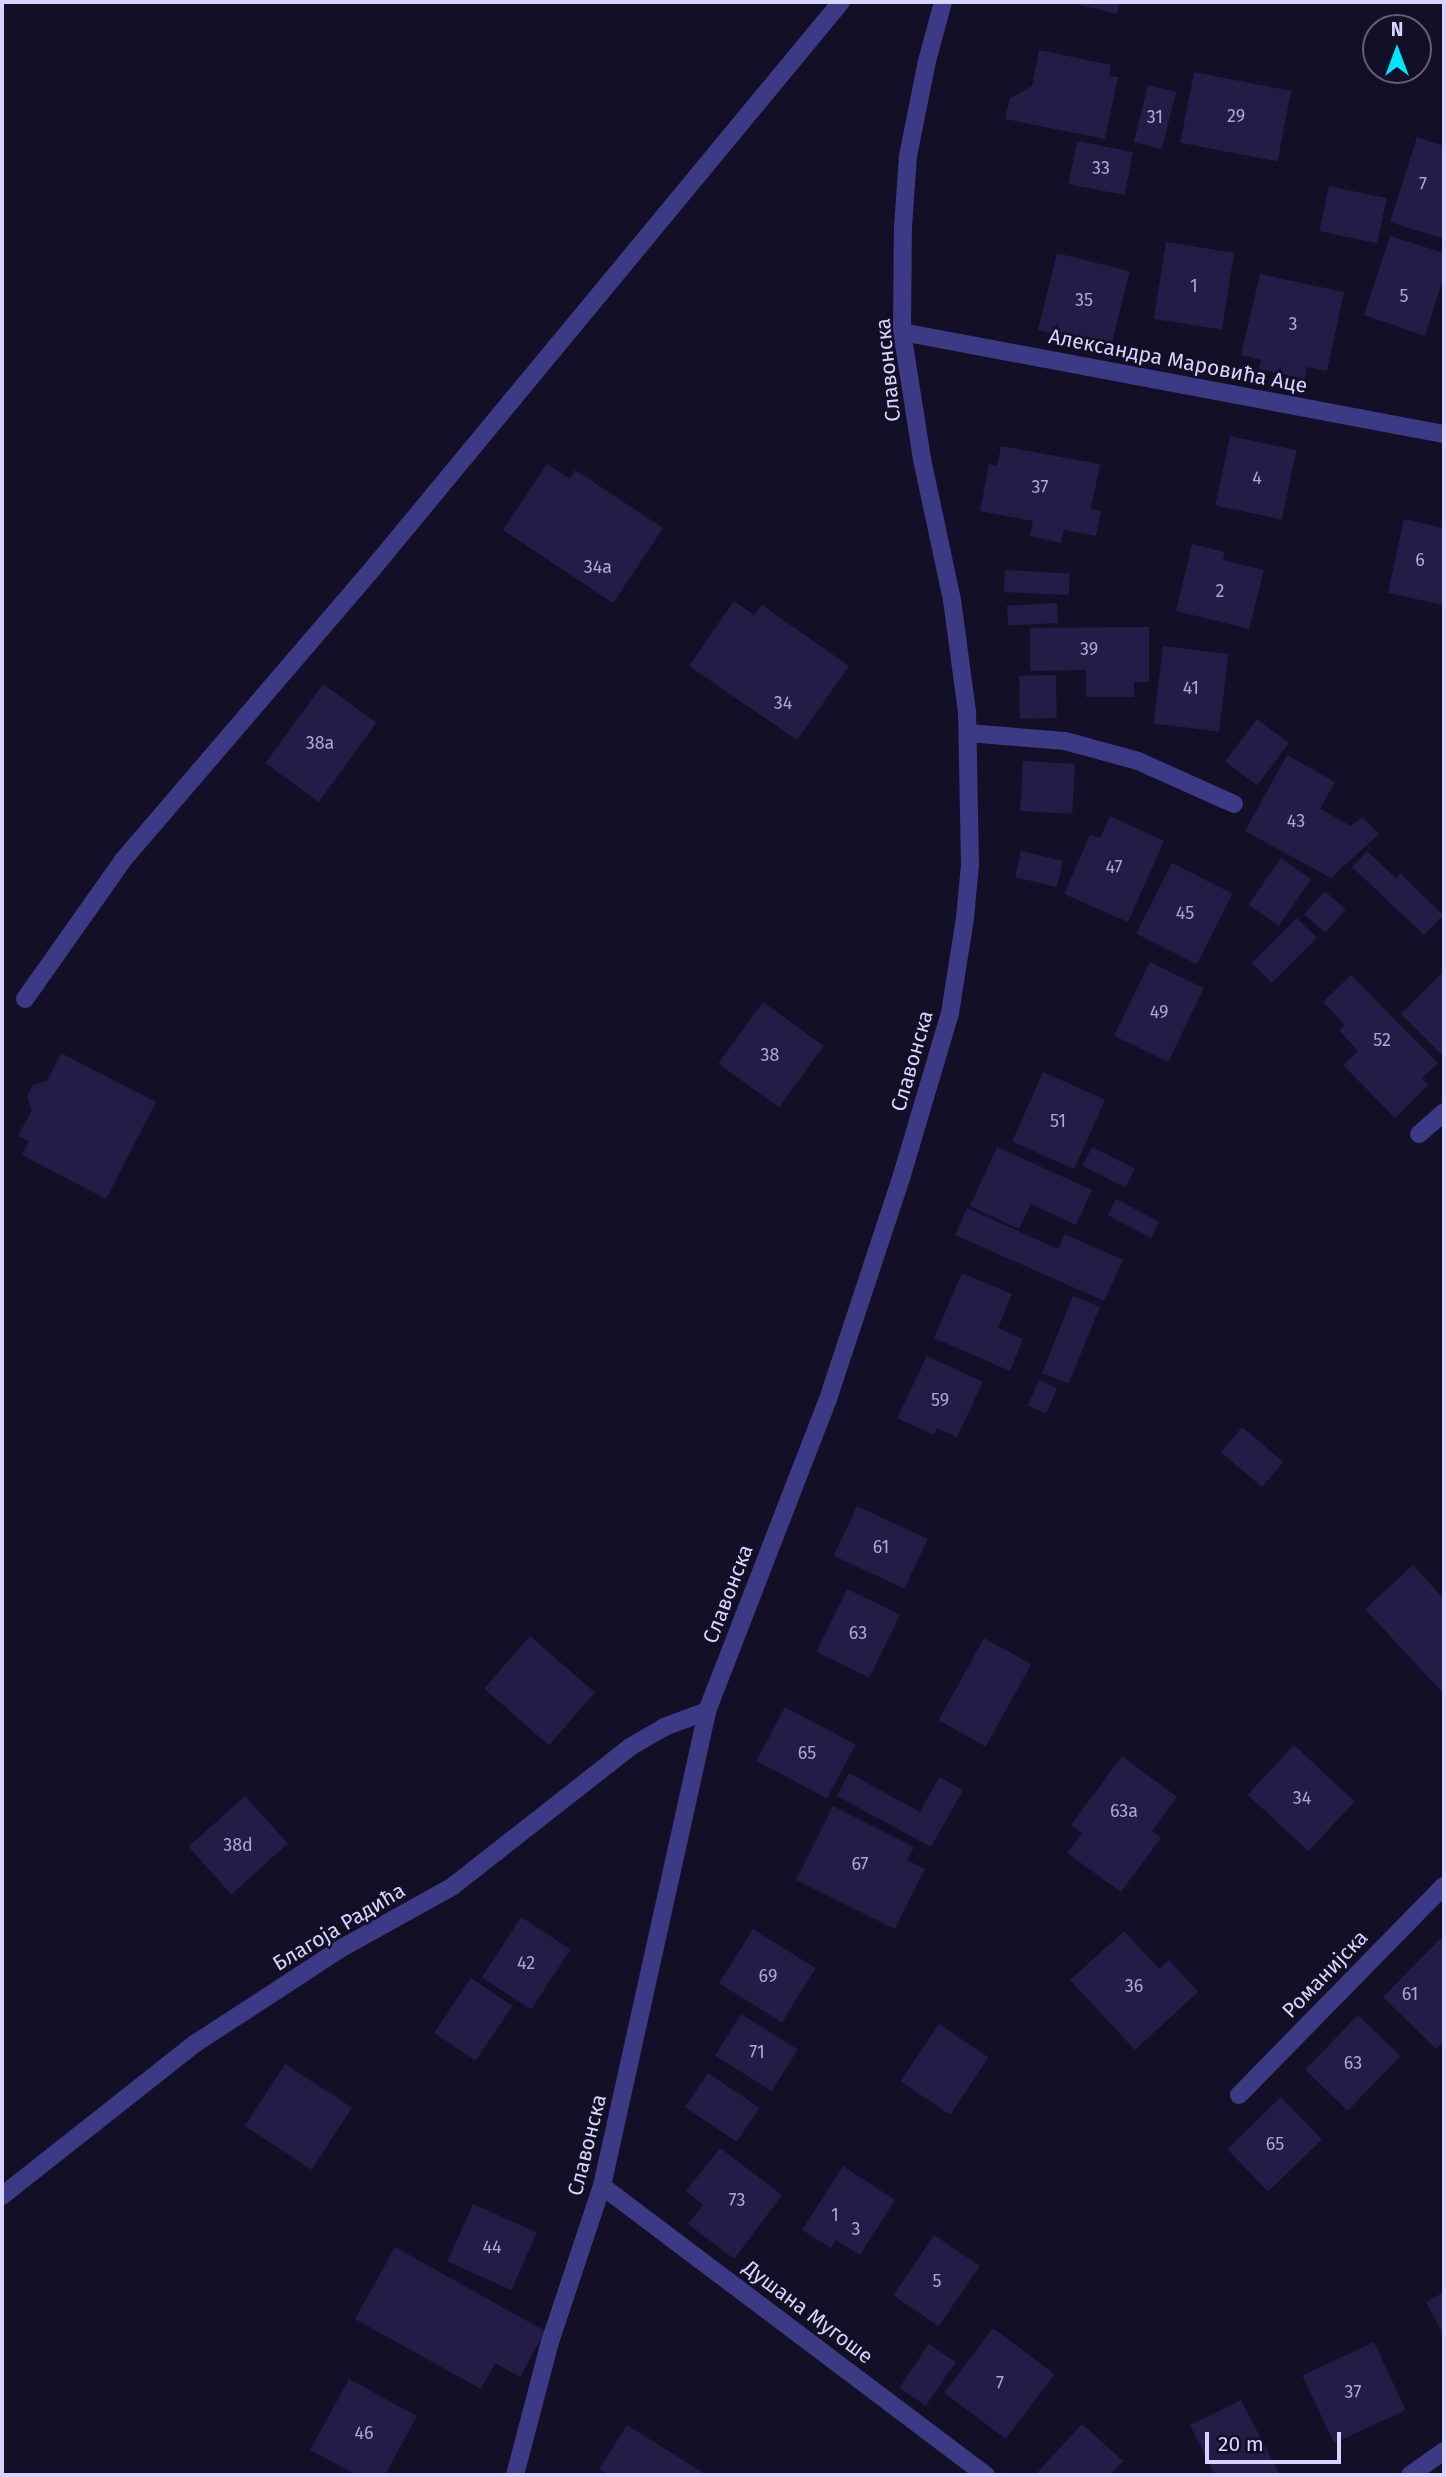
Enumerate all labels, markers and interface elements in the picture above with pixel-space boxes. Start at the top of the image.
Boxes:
north arrow [1362,14,1432,84]
text: N [1391,18,1403,41]
house number: 29 [1227,105,1245,127]
house number: 31 [1147,106,1163,128]
house number: 33 [1092,157,1110,179]
house number: 7 [1419,173,1427,195]
house number: 1 [1190,275,1198,297]
house number: 5 [1399,285,1409,307]
house number: 35 [1075,289,1093,311]
house number: 3 [1289,313,1297,335]
street label: Славонска [870,317,906,423]
street label: Александра Маровића Аце [1047,324,1309,398]
house number: 4 [1252,467,1262,489]
house number: 37 [1032,476,1048,498]
house number: 6 [1415,549,1425,571]
house number: 34a [584,556,612,578]
house number: 2 [1216,580,1224,602]
house number: 39 [1080,638,1098,660]
house number: 41 [1183,677,1199,699]
house number: 34 [774,692,792,714]
house number: 38a [306,732,334,754]
house number: 43 [1287,810,1305,832]
house number: 47 [1105,856,1123,878]
house number: 45 [1176,902,1194,924]
house number: 49 [1150,1001,1168,1023]
street label: Славонска [886,1008,938,1114]
house number: 52 [1373,1029,1391,1051]
house number: 38 [761,1044,779,1066]
house number: 51 [1050,1110,1066,1132]
house number: 59 [931,1389,949,1411]
house number: 61 [873,1536,889,1558]
street label: Славонска [698,1541,758,1647]
house number: 63 [849,1622,867,1644]
house number: 65 [798,1742,816,1764]
house number: 34 [1293,1787,1311,1809]
house number: 63a [1110,1800,1138,1822]
house number: 38d [223,1834,253,1856]
house number: 67 [851,1853,869,1875]
street label: Благоја Радића [268,1878,410,1976]
street label: Романијска [1277,1925,1373,2023]
house number: 42 [517,1952,535,1974]
house number: 69 [759,1965,777,1987]
house number: 36 [1125,1975,1143,1997]
house number: 61 [1402,1983,1418,2005]
house number: 71 [749,2041,765,2063]
house number: 63 [1344,2052,1362,2074]
street label: Славонска [562,2092,612,2198]
house number: 65 [1266,2133,1284,2155]
house number: 73 [729,2189,745,2211]
house number: 1 [831,2204,839,2226]
house number: 3 [852,2218,860,2240]
house number: 44 [482,2236,502,2258]
street label: Душана Мугоше [738,2255,878,2369]
house number: 5 [932,2270,942,2292]
house number: 7 [996,2372,1004,2394]
house number: 37 [1345,2381,1361,2403]
scale bar [1208,2418,1344,2462]
house number: 46 [354,2422,374,2444]
text: 20 m [1218,2431,1264,2457]

